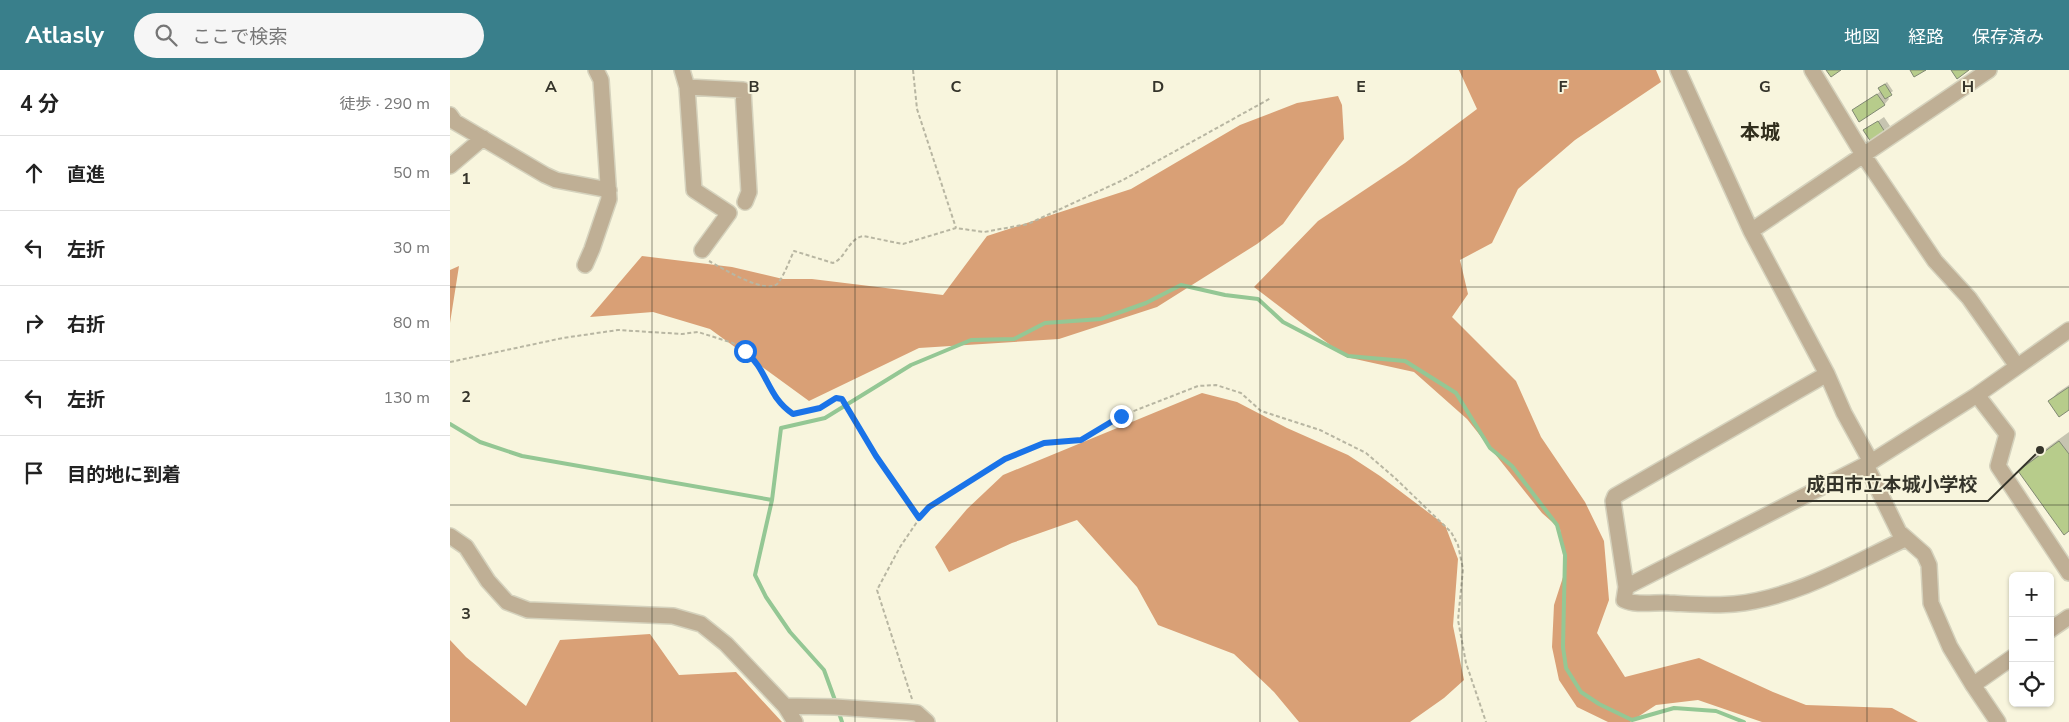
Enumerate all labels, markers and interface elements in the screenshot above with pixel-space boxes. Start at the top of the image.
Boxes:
search box [134,13,484,58]
text: Atlasly [25,19,104,51]
icon: search [152,21,180,49]
text: ここで検索 [192,24,287,50]
text: 地図 [1844,25,1880,49]
text: 経路 [1908,25,1944,49]
text: 保存済み [1972,25,2044,49]
text: A [545,76,557,98]
text: B [748,76,760,98]
text: C [951,76,962,98]
text: D [1152,76,1164,98]
text: E [1356,76,1366,98]
text: F [1559,76,1568,98]
text: G [1759,76,1771,98]
text: H [1962,76,1974,98]
text: 4 分 [20,90,59,118]
text: 徒歩 · 290 m [340,93,430,115]
district label: 本城 [1740,119,1780,146]
icon: ahead [20,159,48,187]
text: 直進 [67,162,105,188]
text: 50 m [393,162,430,184]
text: 1 [461,168,471,190]
icon: left [20,234,48,262]
text: 左折 [67,237,105,263]
text: 30 m [393,237,430,259]
icon: right [20,309,48,337]
text: 右折 [67,312,105,338]
text: 80 m [393,312,430,334]
route start [734,340,757,363]
icon: left [20,384,48,412]
text: 2 [461,386,471,408]
text: 左折 [67,387,105,413]
text: 130 m [383,387,430,409]
route end [1110,405,1133,428]
icon: arrive [20,459,48,487]
text: 目的地に到着 [67,462,181,488]
callout: 成田市立本城小学校 [1797,467,1988,501]
text: 成田市立本城小学校 [1806,472,1978,498]
map controls [2009,572,2054,707]
button: + [2009,572,2054,617]
text: 3 [461,603,471,625]
button: − [2009,617,2054,662]
button: locate [2009,662,2054,707]

